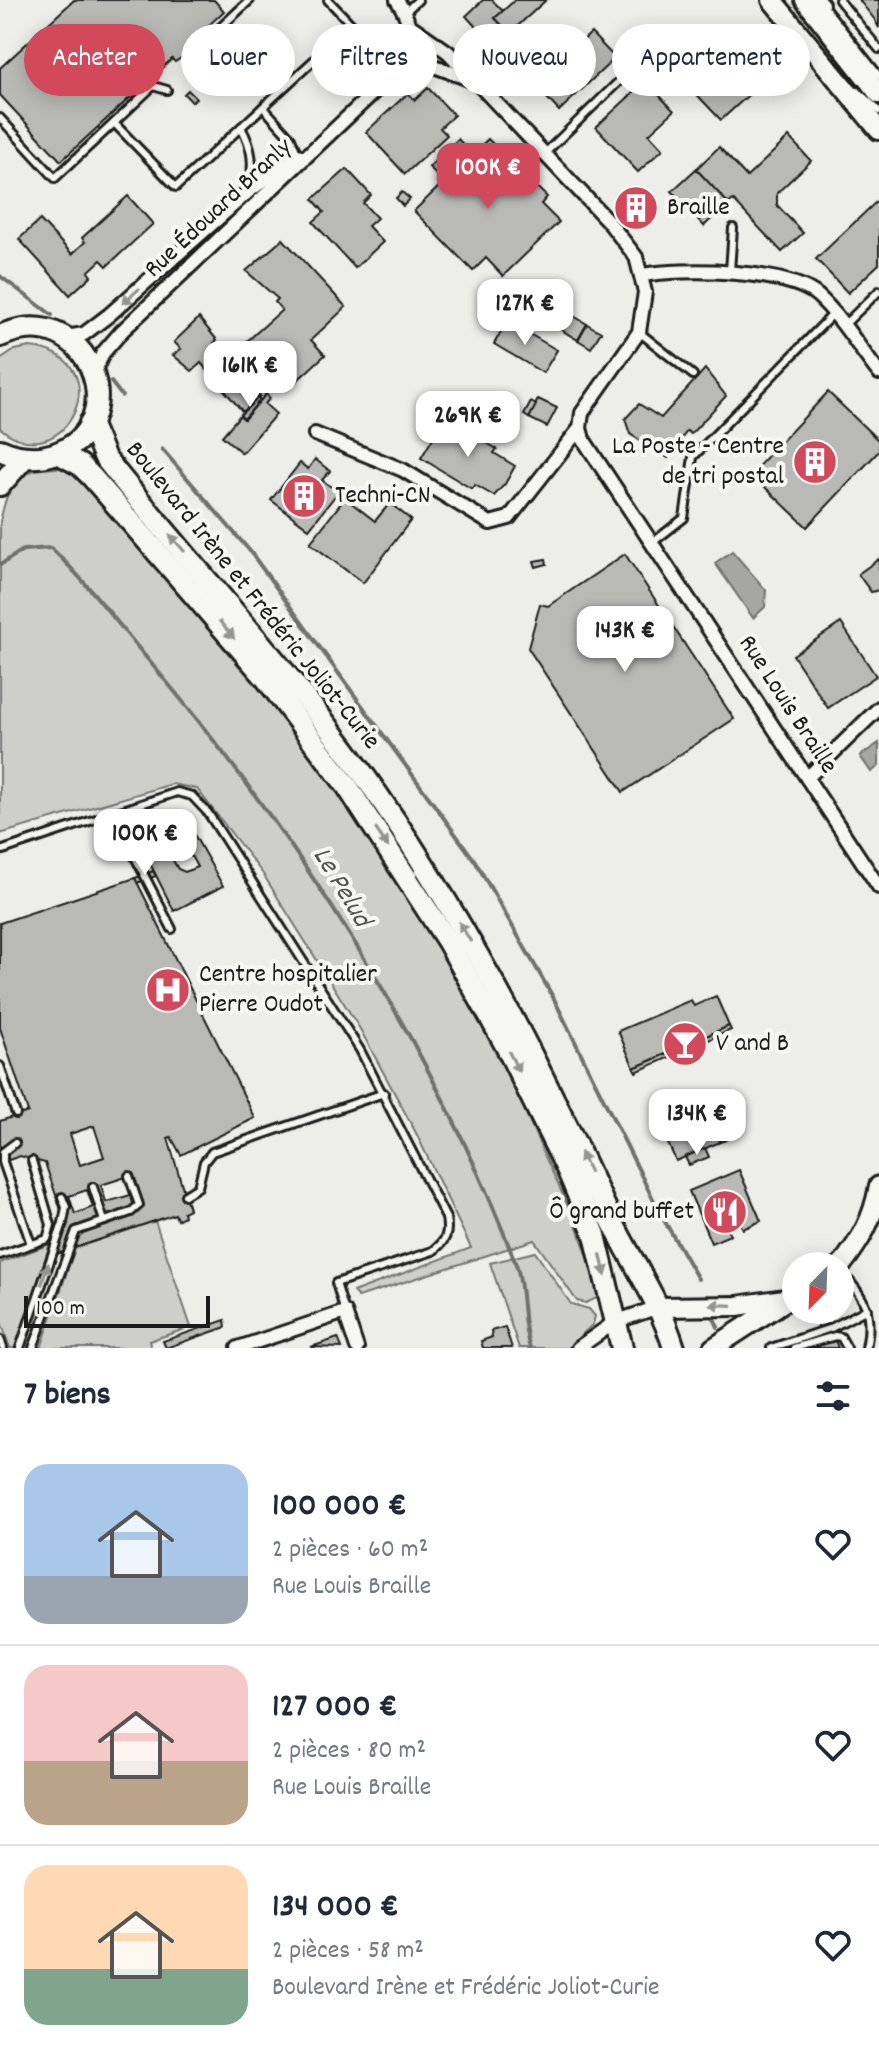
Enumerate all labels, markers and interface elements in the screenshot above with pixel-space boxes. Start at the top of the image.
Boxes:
chip: Acheter [24,24,165,96]
chip: Louer [181,24,295,96]
chip: Filtres [311,24,437,96]
chip: Nouveau [453,24,596,96]
chip: Appartement [612,24,810,96]
street label: Rue Édouard Branly [137,130,302,288]
pin: 100K € [423,143,553,211]
text: 100K € [455,150,521,187]
building icon: Braille [612,184,660,232]
place label: Braille [667,190,730,227]
pin: 127K € [460,279,590,347]
text: 127K € [495,286,555,323]
one-way arrow [121,287,141,304]
pin: 161K € [185,341,315,409]
text: 161K € [222,348,278,385]
pin: 269K € [403,391,533,459]
text: 269K € [434,398,502,435]
place label: La Poste - Centre de tri postal [612,429,784,496]
street label: Boulevard Irène et Frédéric Joliot-Curie [116,434,388,758]
building icon: La Poste - Centre de tri postal [791,438,839,486]
building icon: Techni-CN [280,472,328,520]
place label: Techni-CN [335,478,431,515]
one-way arrow [169,534,187,553]
pin: 143K € [560,606,690,674]
text: 143K € [595,613,655,650]
one-way arrow [218,620,234,640]
street label: Rue Louis Braille [728,628,846,782]
pin: 100K € [80,809,210,877]
text: 100K € [112,816,178,853]
one-way arrow [375,827,389,849]
water label: Le Pelud [300,840,382,939]
one-way arrow [458,921,472,943]
place label: Centre hospitalier Pierre Oudot [199,957,377,1024]
hospital icon: Centre hospitalier Pierre Oudot [144,966,192,1014]
bar icon: V and B [661,1020,709,1068]
place label: V and B [716,1026,789,1063]
one-way arrow [508,1050,521,1073]
pin: 134K € [632,1089,762,1157]
text: 134K € [667,1096,727,1133]
one-way arrow [578,1151,592,1174]
restaurant icon: Ô grand buffet [701,1188,749,1236]
place label: Ô grand buffet [549,1194,694,1231]
north arrow [782,1252,854,1324]
map controls [782,1252,854,1324]
one-way arrow [597,1253,609,1278]
one-way arrow [39,1262,52,1286]
scale bar [24,1292,210,1328]
text: 100 m [36,1294,85,1325]
one-way arrow [708,1299,733,1312]
text: 7 biens [24,1372,111,1421]
icon: filters [811,1374,855,1418]
text: 100 000 € [272,1483,407,1532]
icon: home [88,1496,184,1592]
icon: heart [811,1522,855,1566]
text: 2 pièces · 60 m² [272,1532,428,1569]
text: Rue Louis Braille [272,1569,431,1606]
text: 127 000 € [272,1684,397,1733]
icon: home [88,1697,184,1793]
icon: heart [811,1723,855,1767]
text: 2 pièces · 80 m² [272,1733,426,1770]
text: Rue Louis Braille [272,1770,431,1807]
text: 134 000 € [272,1884,399,1933]
icon: home [88,1897,184,1993]
icon: heart [811,1923,855,1967]
text: 2 pièces · 58 m² [272,1933,424,1970]
text: Boulevard Irène et Frédéric Joliot-Curie [272,1970,659,2007]

